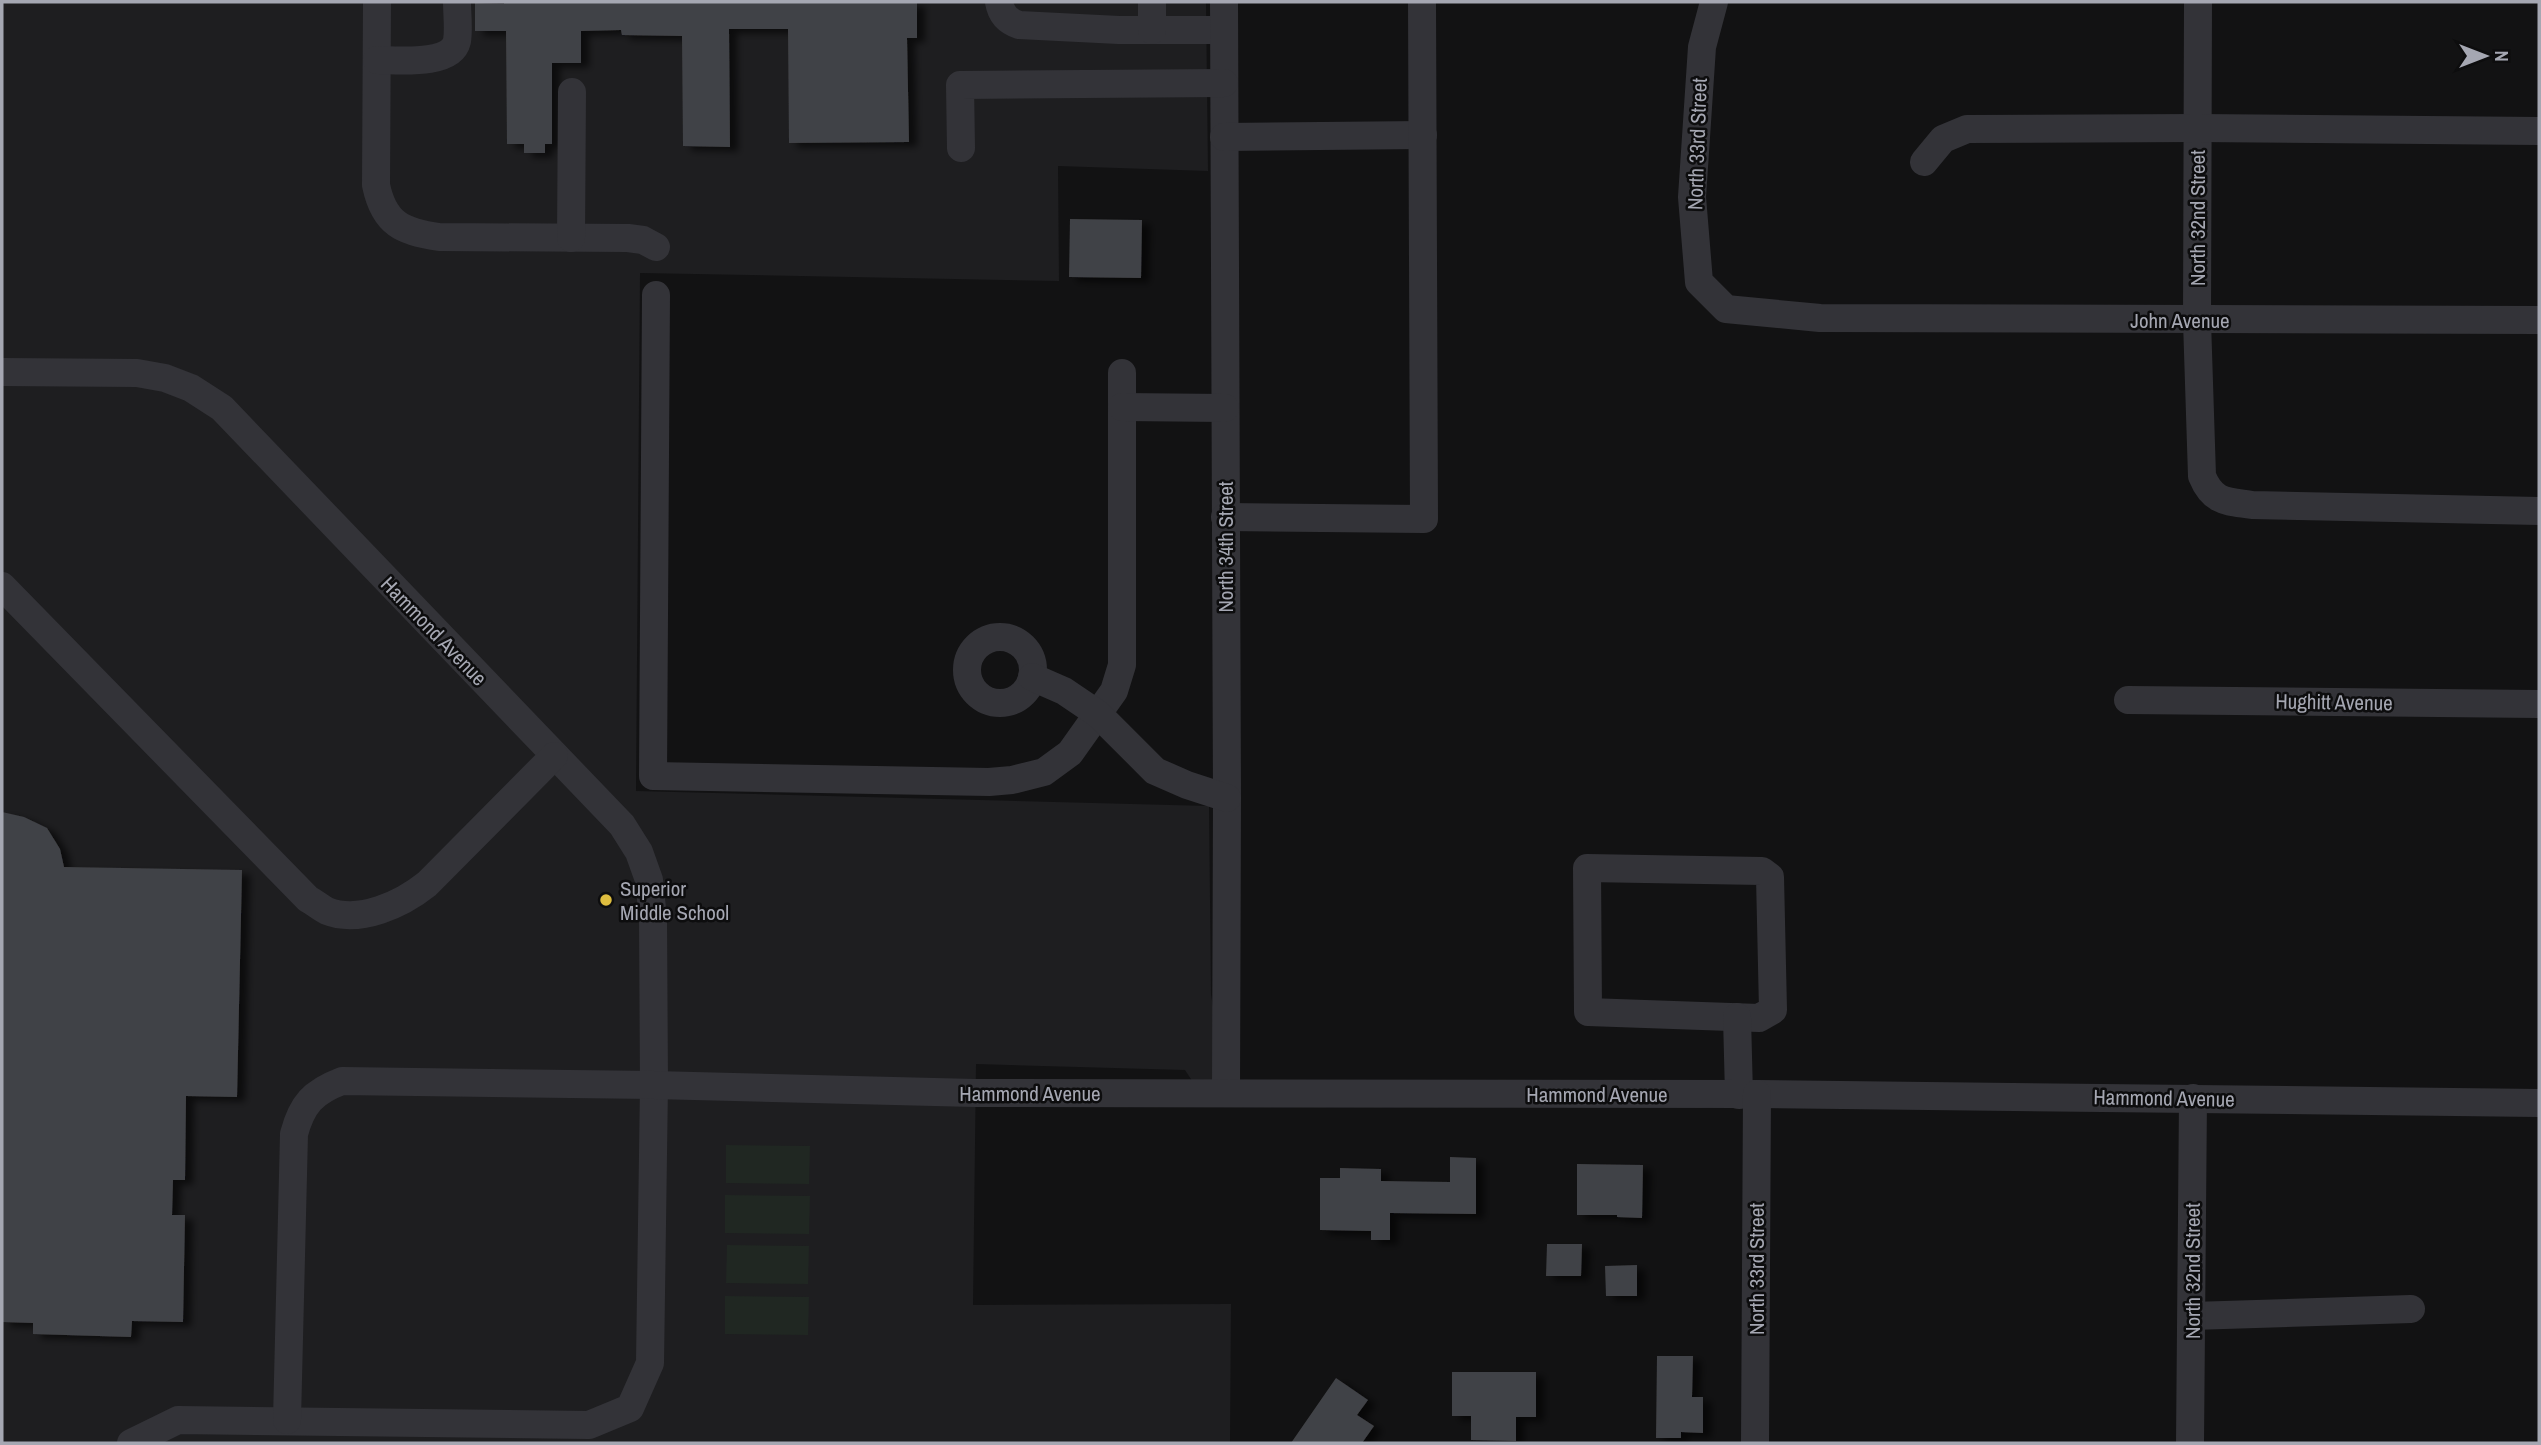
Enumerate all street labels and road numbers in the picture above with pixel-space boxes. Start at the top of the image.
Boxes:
street label: North 33rd Street [1680,77,1714,211]
street label: North 32nd Street [2183,150,2212,286]
street label: John Avenue [2130,306,2230,335]
street label: North 34th Street [1211,481,1240,613]
street label: Hammond Avenue [374,570,494,692]
street label: Hughitt Avenue [2275,686,2393,718]
street label: Hammond Avenue [959,1079,1101,1108]
street label: Hammond Avenue [1526,1080,1668,1109]
street label: Hammond Avenue [2093,1082,2235,1114]
street label: North 33rd Street [1742,1203,1771,1335]
street label: North 32nd Street [2178,1203,2207,1339]

